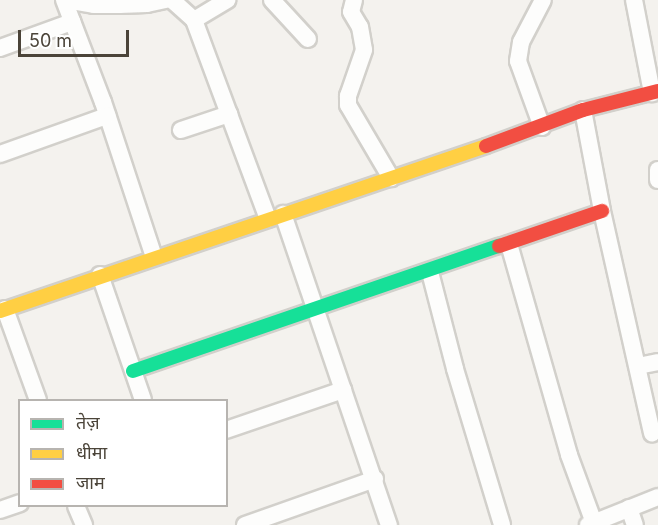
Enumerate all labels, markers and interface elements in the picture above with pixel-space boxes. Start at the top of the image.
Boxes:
scale bar [21,18,132,56]
text: 50 m [29,30,72,51]
legend [18,399,228,507]
text: तेज़ [76,412,100,433]
text: धीमा [76,442,107,463]
text: जाम [76,472,105,493]

